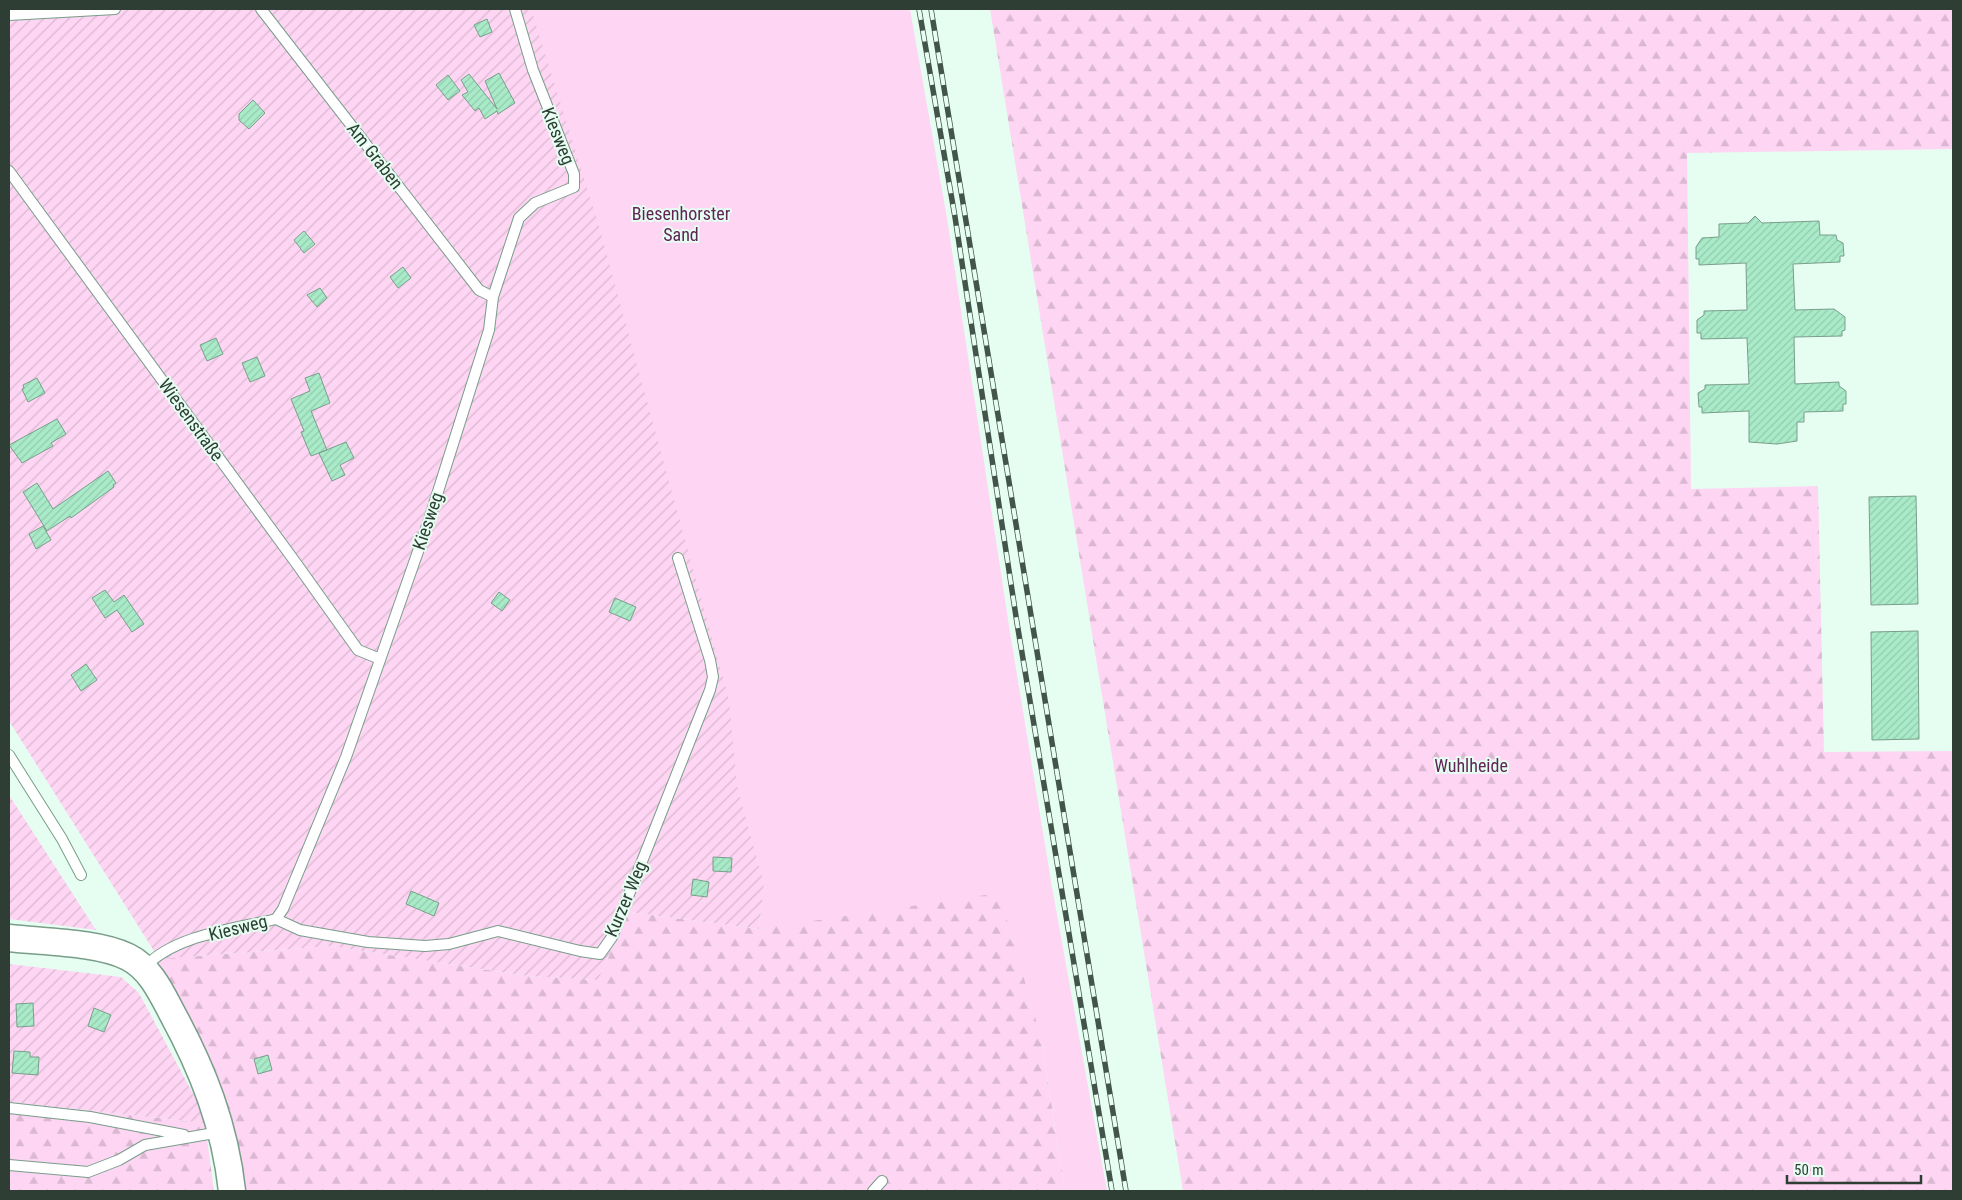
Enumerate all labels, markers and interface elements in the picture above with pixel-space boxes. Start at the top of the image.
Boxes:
street label: Kiesweg [538,104,579,167]
street label: Am Graben [343,118,408,193]
park label: Biesenhorster Sand [632,203,731,245]
street label: Wiesenstraße [154,374,228,465]
street label: Kiesweg [408,489,447,552]
park label: Wuhlheide [1434,755,1508,776]
street label: Kurzer Weg [600,858,651,940]
street label: Kiesweg [206,910,269,945]
scale bar [1787,1152,1921,1184]
text: 50 m [1794,1161,1824,1179]

